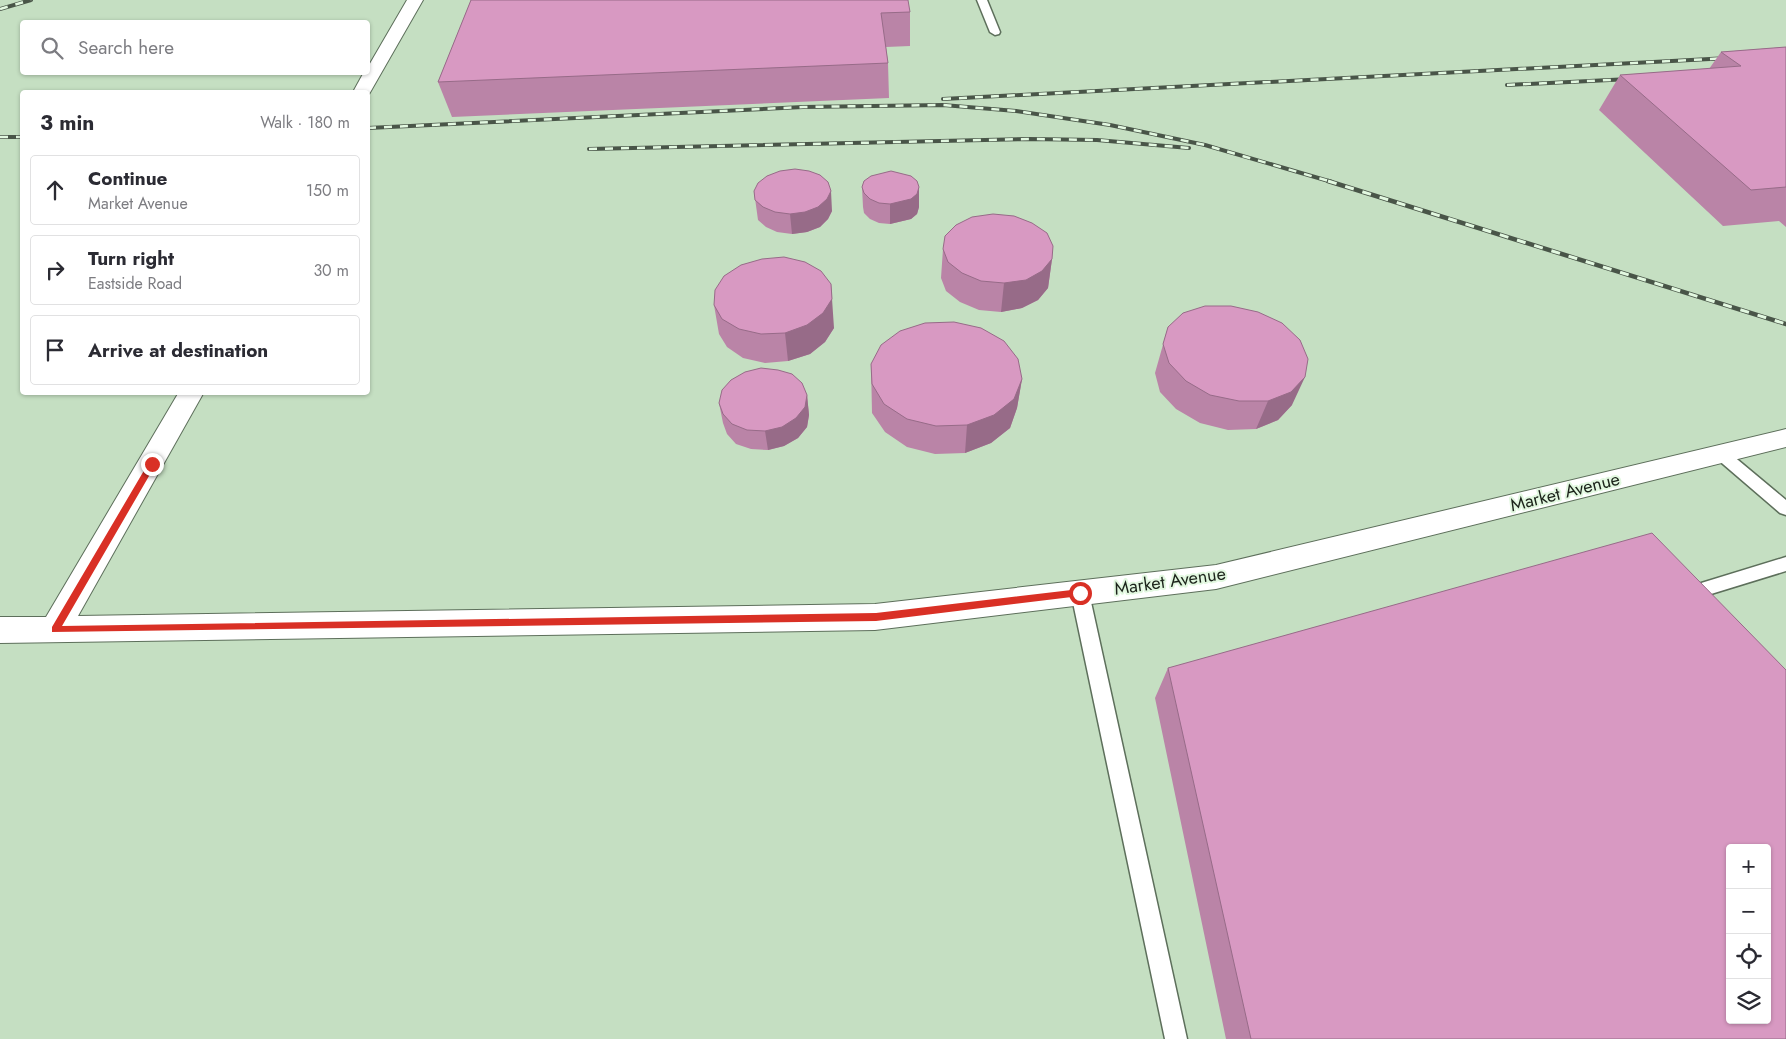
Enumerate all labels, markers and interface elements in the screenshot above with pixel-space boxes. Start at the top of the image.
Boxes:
search box [20,20,370,75]
icon: search [38,34,66,62]
text: Search here [78,34,174,61]
text: 3 min [40,108,94,138]
text: Walk · 180 m [260,111,350,134]
text: Continue [88,165,167,192]
icon: ahead [41,176,69,204]
text: 150 m [306,179,349,202]
text: Market Avenue [88,192,188,215]
text: Turn right [88,245,174,272]
icon: right [41,256,69,284]
text: 30 m [313,259,349,282]
text: Eastside Road [88,272,182,295]
icon: arrive [41,336,69,364]
text: Arrive at destination [88,337,268,364]
route end [141,453,164,476]
street label: Market Avenue [1507,466,1623,518]
street label: Market Avenue [1113,560,1227,602]
route start [1069,582,1092,605]
map controls [1726,844,1771,1024]
button: + [1726,844,1771,889]
button: − [1726,889,1771,934]
button: locate [1726,934,1771,979]
button: layers [1726,979,1771,1024]

